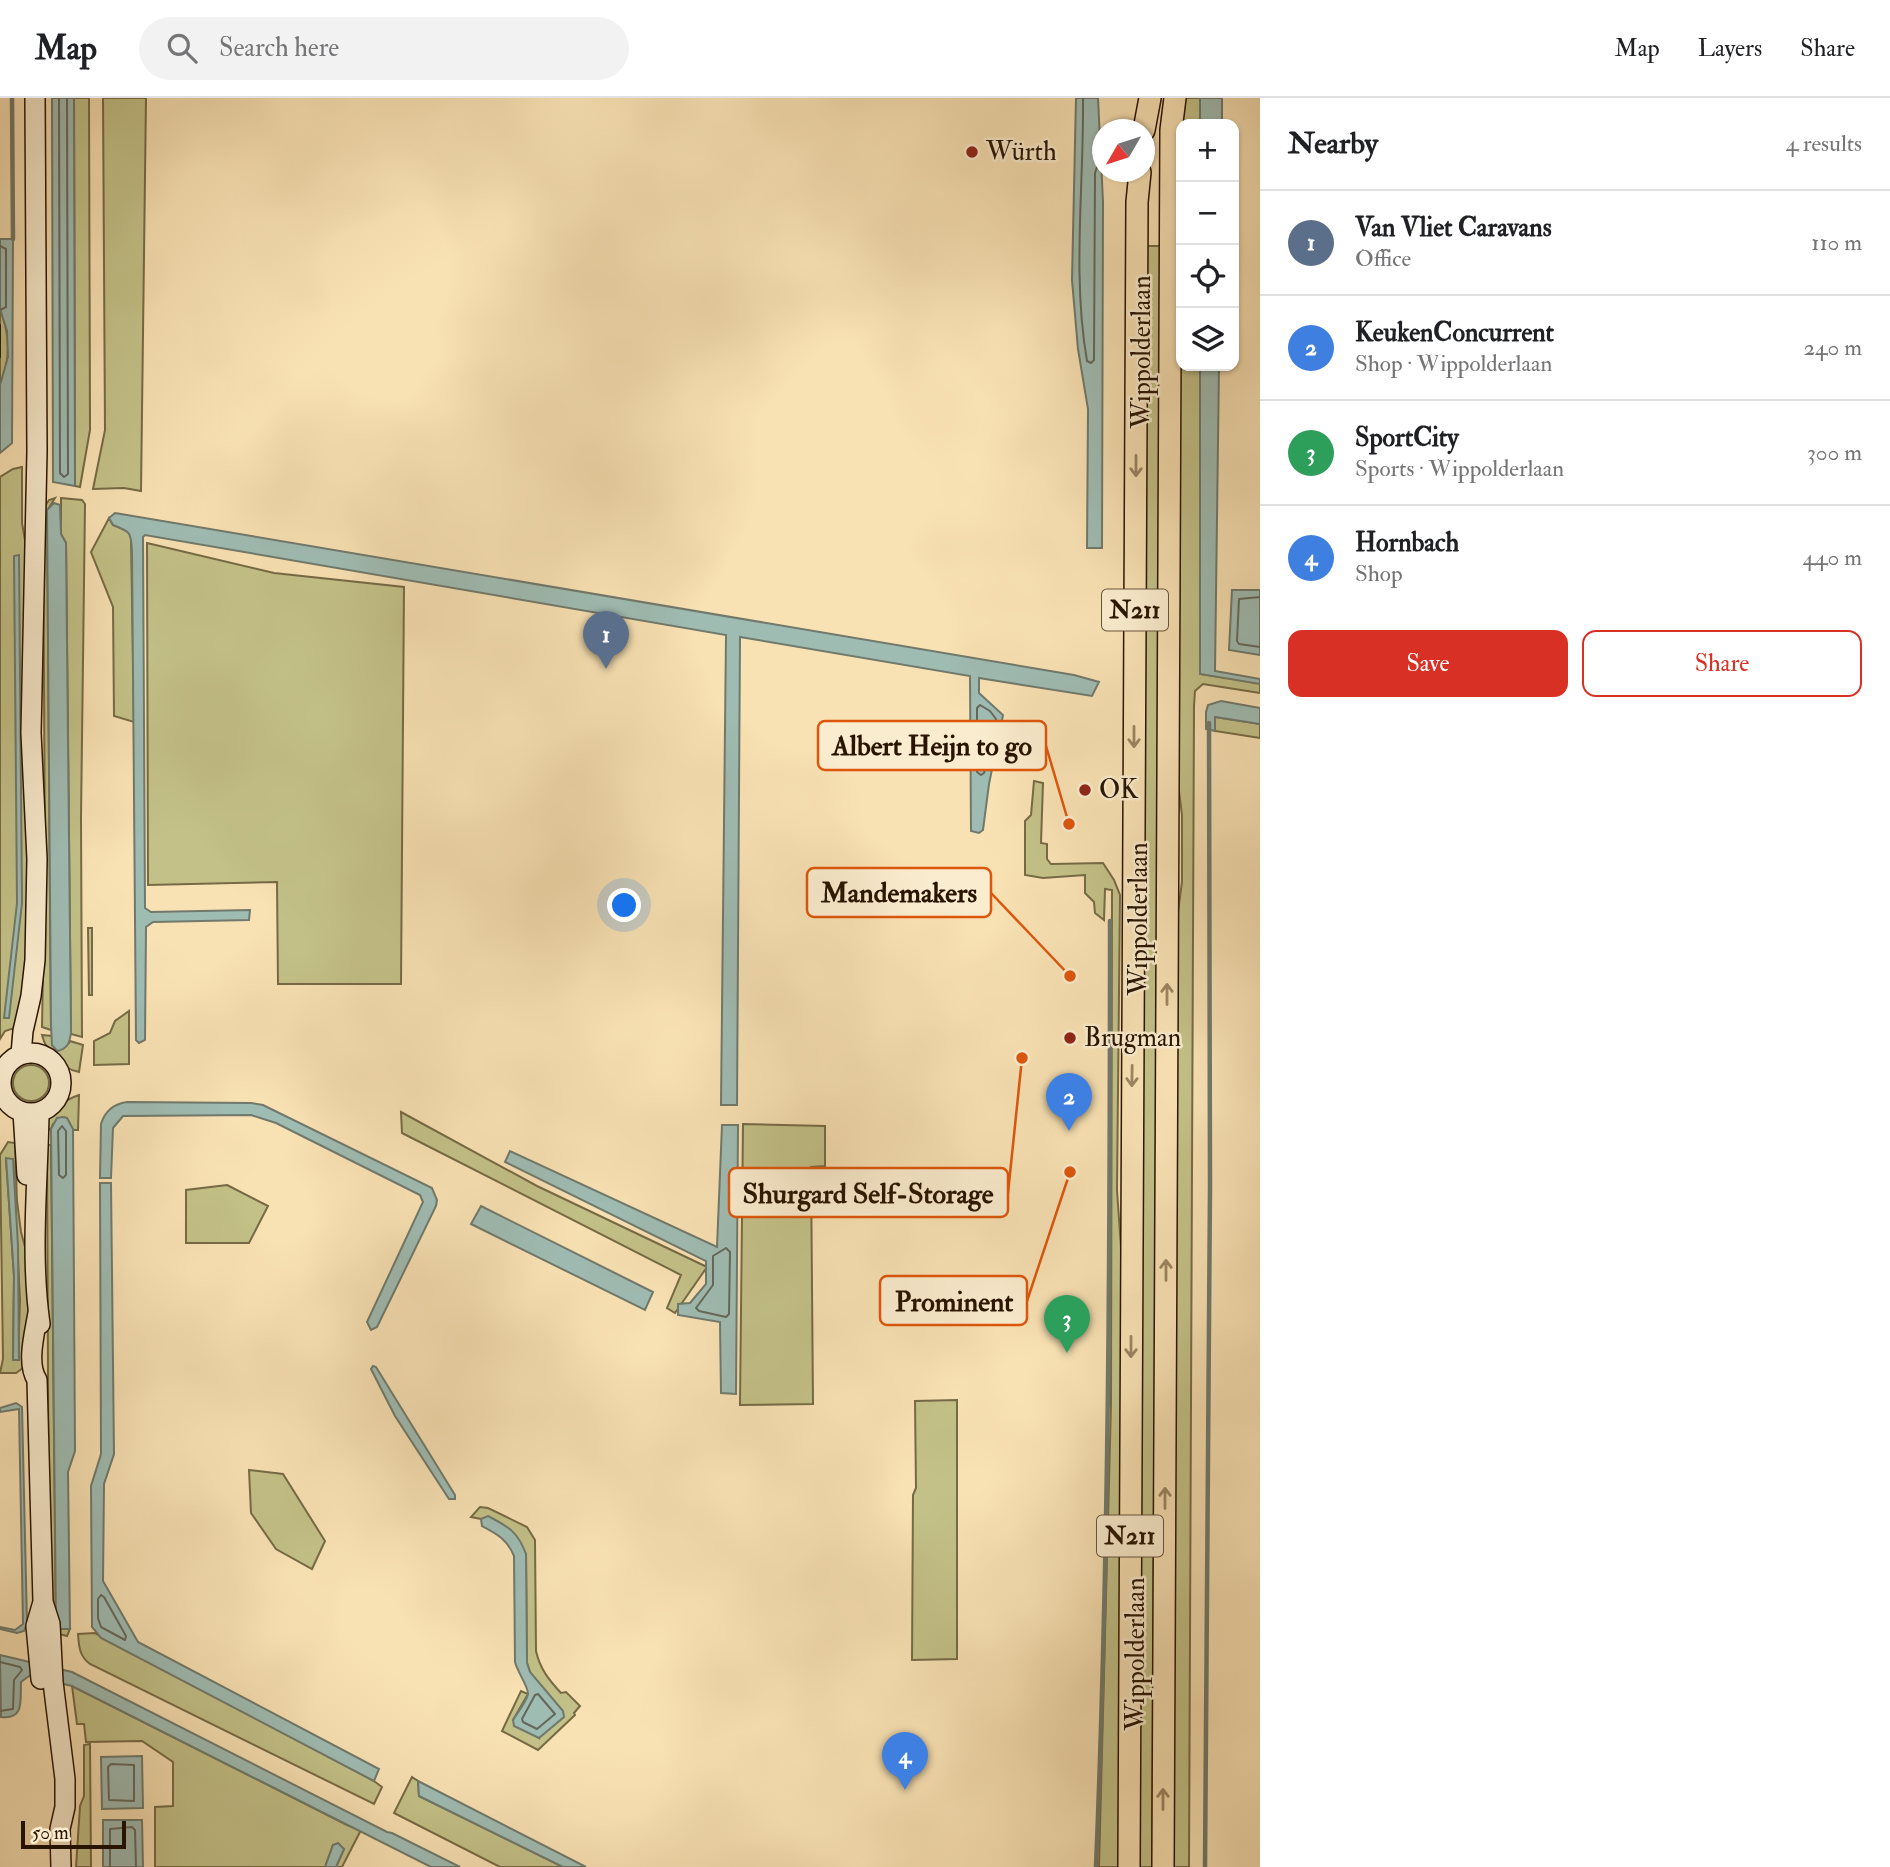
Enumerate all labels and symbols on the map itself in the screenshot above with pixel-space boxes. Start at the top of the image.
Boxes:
north arrow [1092,119,1155,182]
place label: Würth [985,136,1057,168]
marker: Würth [964,144,980,160]
street label: Wippolderlaan [1126,275,1159,430]
one-way arrow [1129,455,1143,478]
road number: N211 [1102,589,1168,630]
pin: 1 [583,611,629,669]
callout: Albert Heijn to go [818,721,1046,770]
one-way arrow [1127,725,1141,748]
text: Albert Heijn to go [831,729,1032,764]
place label: OK [1099,774,1139,806]
marker: OK [1077,782,1093,798]
street label: Wippolderlaan [1123,842,1156,997]
callout: Mandemakers [807,868,991,917]
text: Mandemakers [820,876,978,911]
your location [607,888,641,922]
one-way arrow [1160,983,1174,1006]
place label: Brugman [1084,1022,1181,1054]
marker: Brugman [1062,1030,1078,1046]
one-way arrow [1125,1064,1139,1087]
pin: 2 [1046,1073,1092,1131]
callout: Shurgard Self-Storage [729,1168,1008,1217]
text: Shurgard Self-Storage [743,1177,994,1212]
one-way arrow [1159,1259,1173,1282]
callout: Prominent [880,1276,1027,1325]
text: Prominent [895,1285,1013,1320]
pin: 3 [1044,1295,1090,1353]
one-way arrow [1124,1335,1138,1358]
one-way arrow [1158,1487,1172,1510]
road number: N211 [1097,1516,1163,1556]
street label: Wippolderlaan [1120,1577,1153,1732]
pin: 4 [882,1732,928,1790]
one-way arrow [1156,1788,1170,1811]
scale bar [21,1818,126,1850]

